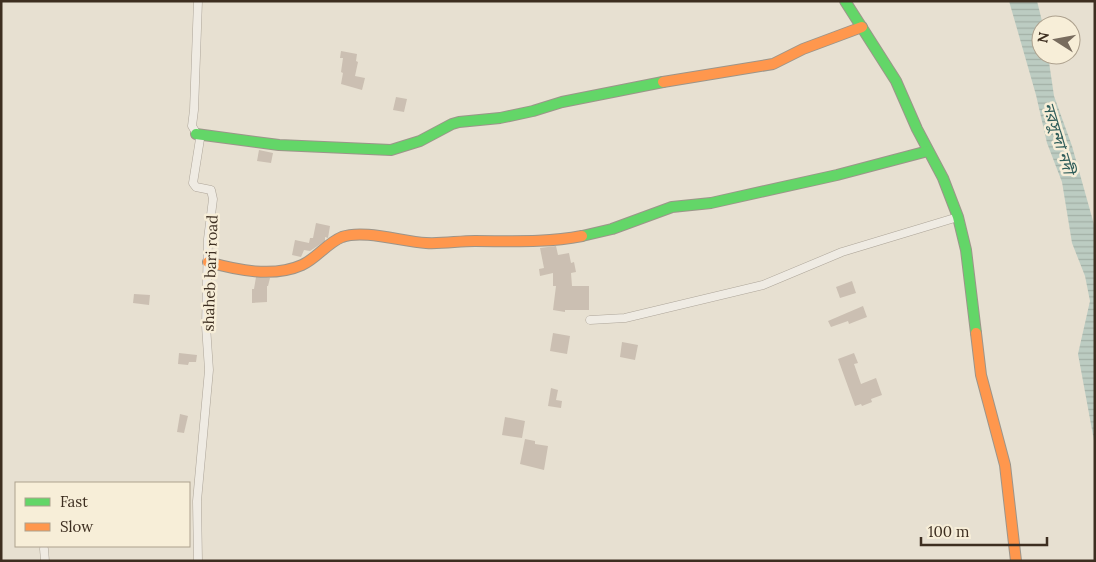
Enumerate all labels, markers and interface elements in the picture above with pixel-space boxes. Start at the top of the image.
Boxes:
north arrow [1031,15,1081,65]
text: N [1033,30,1053,45]
water label: নরসুন্দা নদী [1039,100,1080,179]
street label: shaheb bari road [198,214,222,332]
legend [15,482,190,547]
text: Fast [60,492,88,511]
scale bar [921,514,1047,546]
text: Slow [60,517,93,536]
text: 100 m [928,522,969,541]

